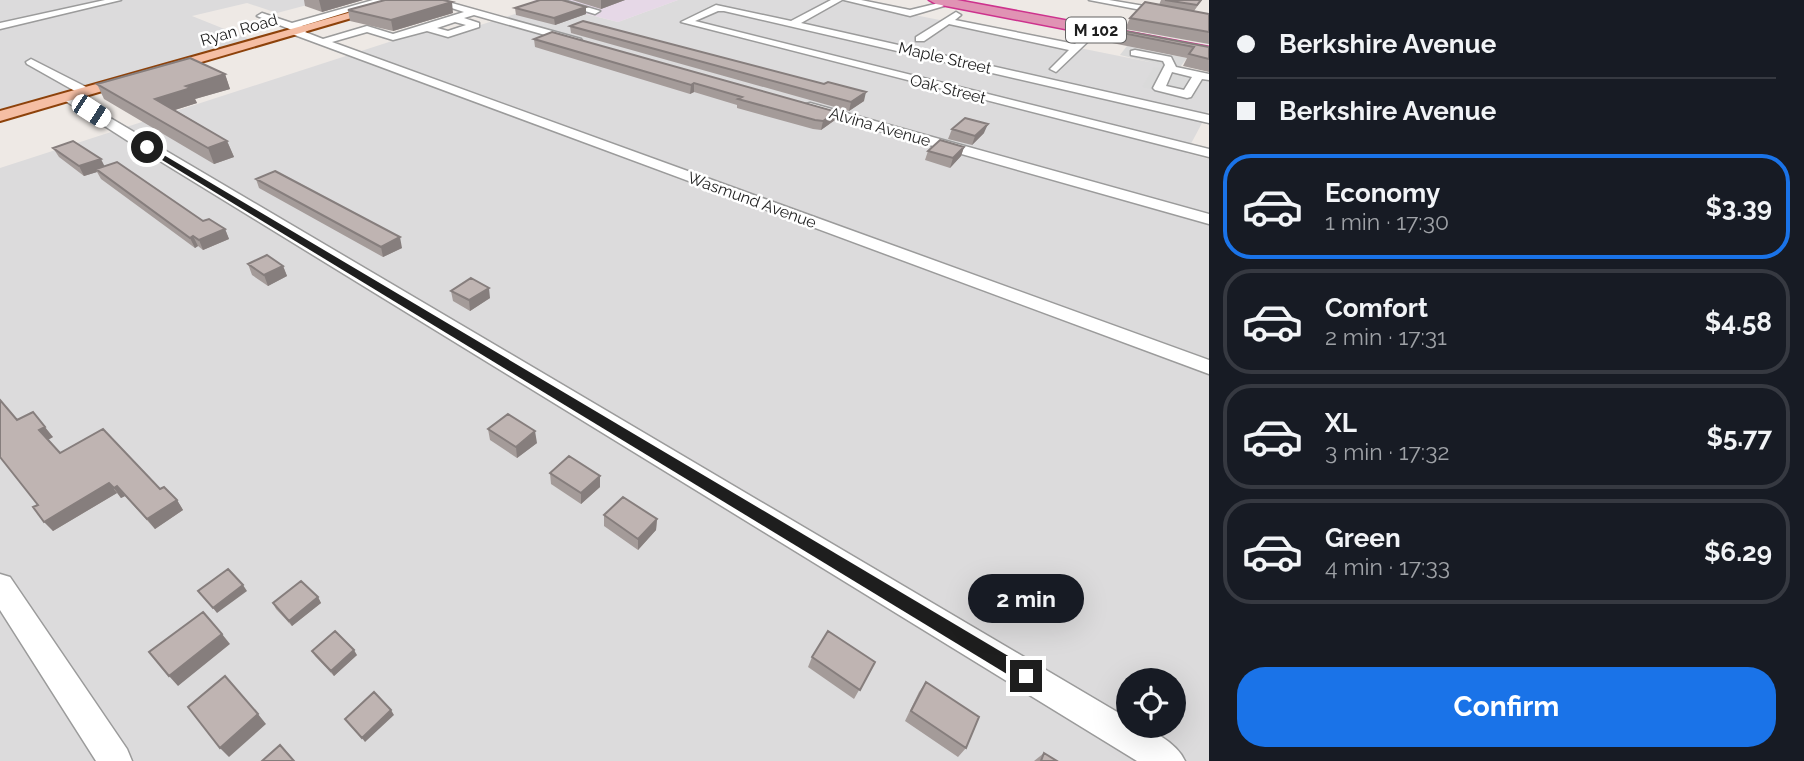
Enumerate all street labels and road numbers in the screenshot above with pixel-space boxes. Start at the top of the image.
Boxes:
street label: Ryan Road [198,10,280,50]
road number: M 102 [1066,18,1126,42]
street label: Maple Street [897,38,994,78]
street label: Oak Street [908,70,989,108]
street label: Alvina Avenue [827,103,933,151]
street label: Wasmund Avenue [685,168,819,232]

